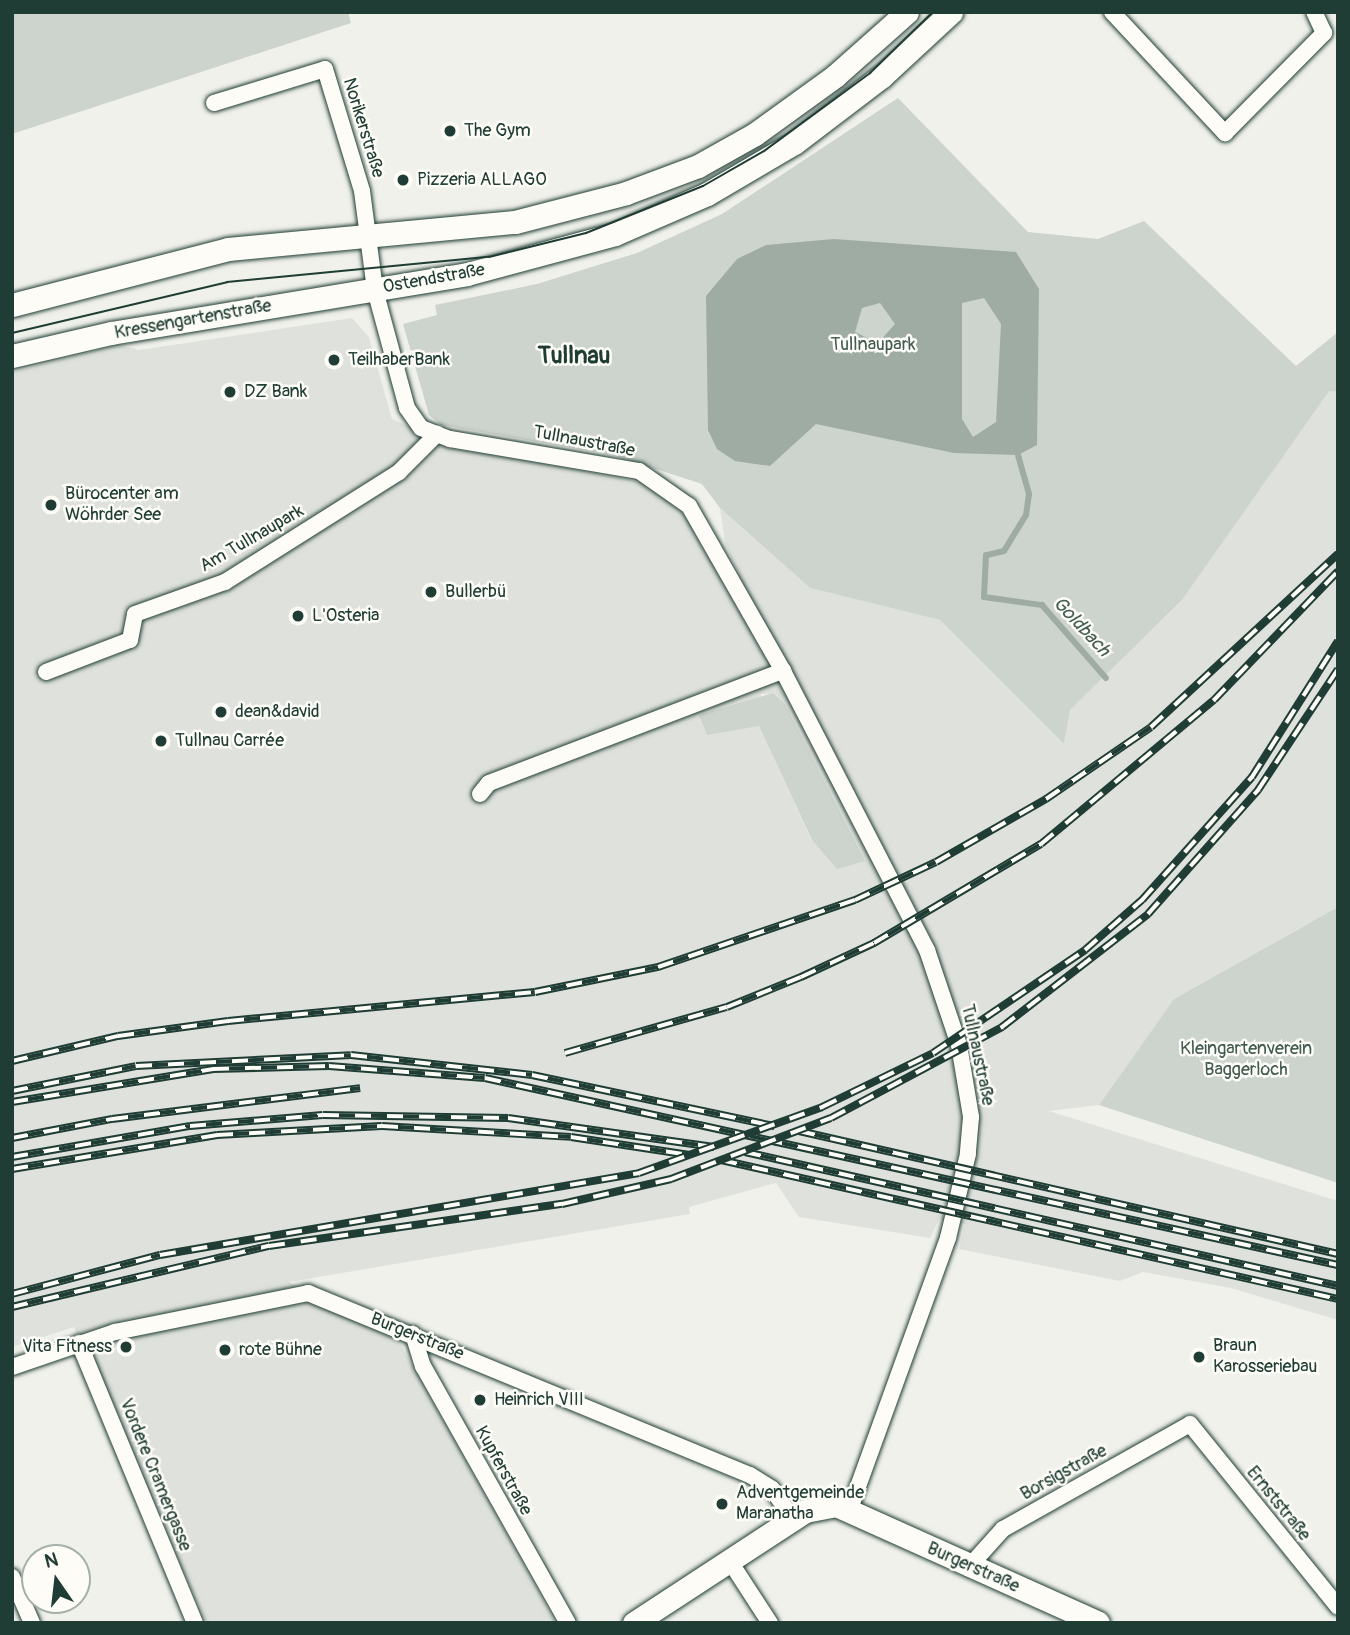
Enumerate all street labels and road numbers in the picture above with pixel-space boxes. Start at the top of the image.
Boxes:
street label: Norikerstraße [338,76,388,180]
street label: Ostendstraße [381,259,487,299]
street label: Kressengartenstraße [113,296,273,344]
street label: Tullnaustraße [531,422,637,462]
street label: Am Tullnaupark [196,501,308,577]
street label: Tullnaustraße [956,1002,998,1108]
street label: Burgerstraße [367,1308,467,1366]
street label: Vordere Cramergasse [114,1395,196,1555]
street label: Kupferstraße [470,1423,536,1519]
street label: Borsigstraße [1017,1440,1111,1506]
street label: Ernststraße [1241,1462,1315,1546]
street label: Burgerstraße [923,1538,1023,1598]

